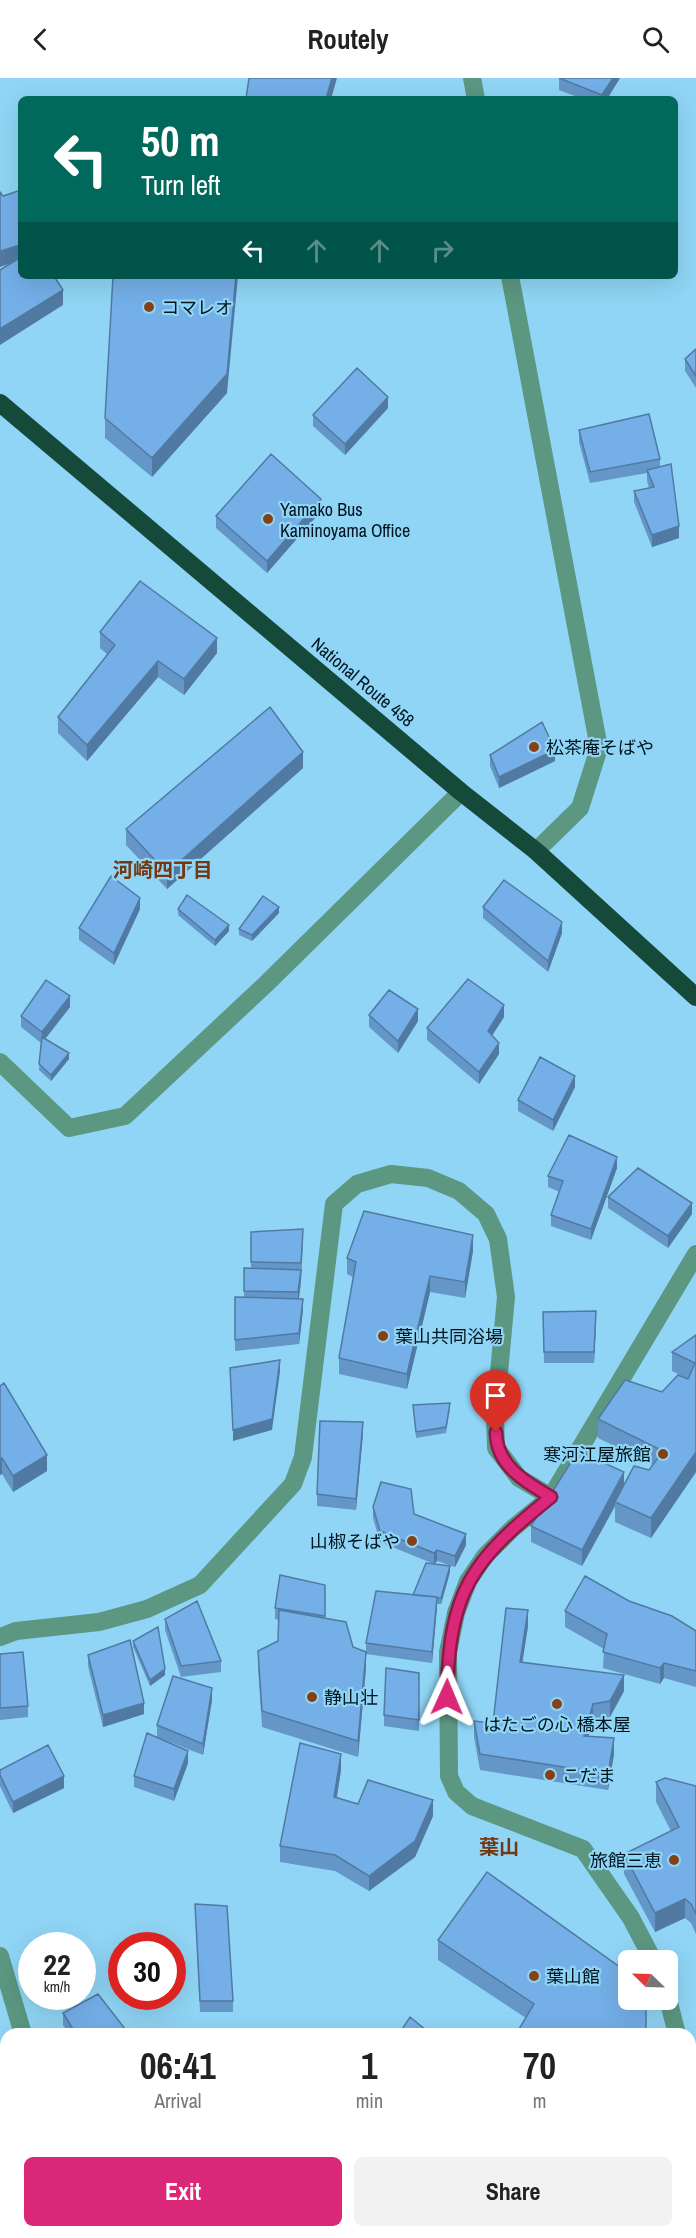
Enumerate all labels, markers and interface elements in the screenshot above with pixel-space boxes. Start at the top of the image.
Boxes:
text: Routely [307,21,389,57]
icon: back [24,23,57,56]
icon: search [639,23,672,56]
text: 50 m [141,113,220,169]
icon: left [42,120,120,198]
text: Turn left [141,167,220,203]
icon: left [237,234,270,267]
icon: ahead [300,234,333,267]
icon: ahead [363,234,396,267]
icon: right [426,234,459,267]
place label: コマレオ [161,295,233,320]
marker: コマレオ [142,300,156,314]
place label: Yamako Bus Kaminoyama Office [280,497,410,543]
marker: Yamako Bus Kaminoyama Office [261,512,275,526]
street label: National Route 458 [306,632,420,732]
place label: 松茶庵そばや [546,735,654,760]
marker: 松茶庵そばや [527,740,541,754]
district label: 河崎四丁目 [113,856,213,883]
place label: 葉山共同浴場 [395,1324,503,1349]
marker: 葉山共同浴場 [376,1329,390,1343]
pin [470,1370,521,1432]
icon: arrive [479,1379,512,1412]
place label: 寒河江屋旅館 [543,1442,651,1467]
marker: 寒河江屋旅館 [656,1447,670,1461]
place label: 山椒そばや [310,1529,400,1554]
marker: 山椒そばや [405,1534,419,1548]
position arrow [415,1665,479,1729]
place label: 静山壮 [324,1685,378,1710]
marker: 静山壮 [305,1690,319,1704]
marker: はたごの心 橋本屋 [550,1697,564,1711]
place label: はたごの心 橋本屋 [483,1712,631,1737]
place label: こだま [562,1763,616,1788]
marker: こだま [543,1768,557,1782]
district label: 葉山 [479,1833,519,1860]
place label: 旅館三恵 [590,1848,662,1873]
marker: 旅館三恵 [667,1853,681,1867]
speed limit sign: 30 [108,1932,186,2010]
text: 22 [43,1944,71,1984]
north arrow [618,1950,678,2010]
map controls [618,1950,678,2010]
place label: 葉山館 [546,1964,600,1989]
marker: 葉山館 [527,1969,541,1983]
text: km/h [44,1976,70,1997]
text: 06:41 [140,2042,216,2090]
text: 1 [361,2042,378,2090]
text: 70 [523,2042,556,2090]
text: Arrival [154,2087,202,2114]
text: min [356,2087,383,2114]
text: m [533,2087,546,2114]
button: Exit [24,2157,342,2226]
button: Share [354,2157,672,2226]

